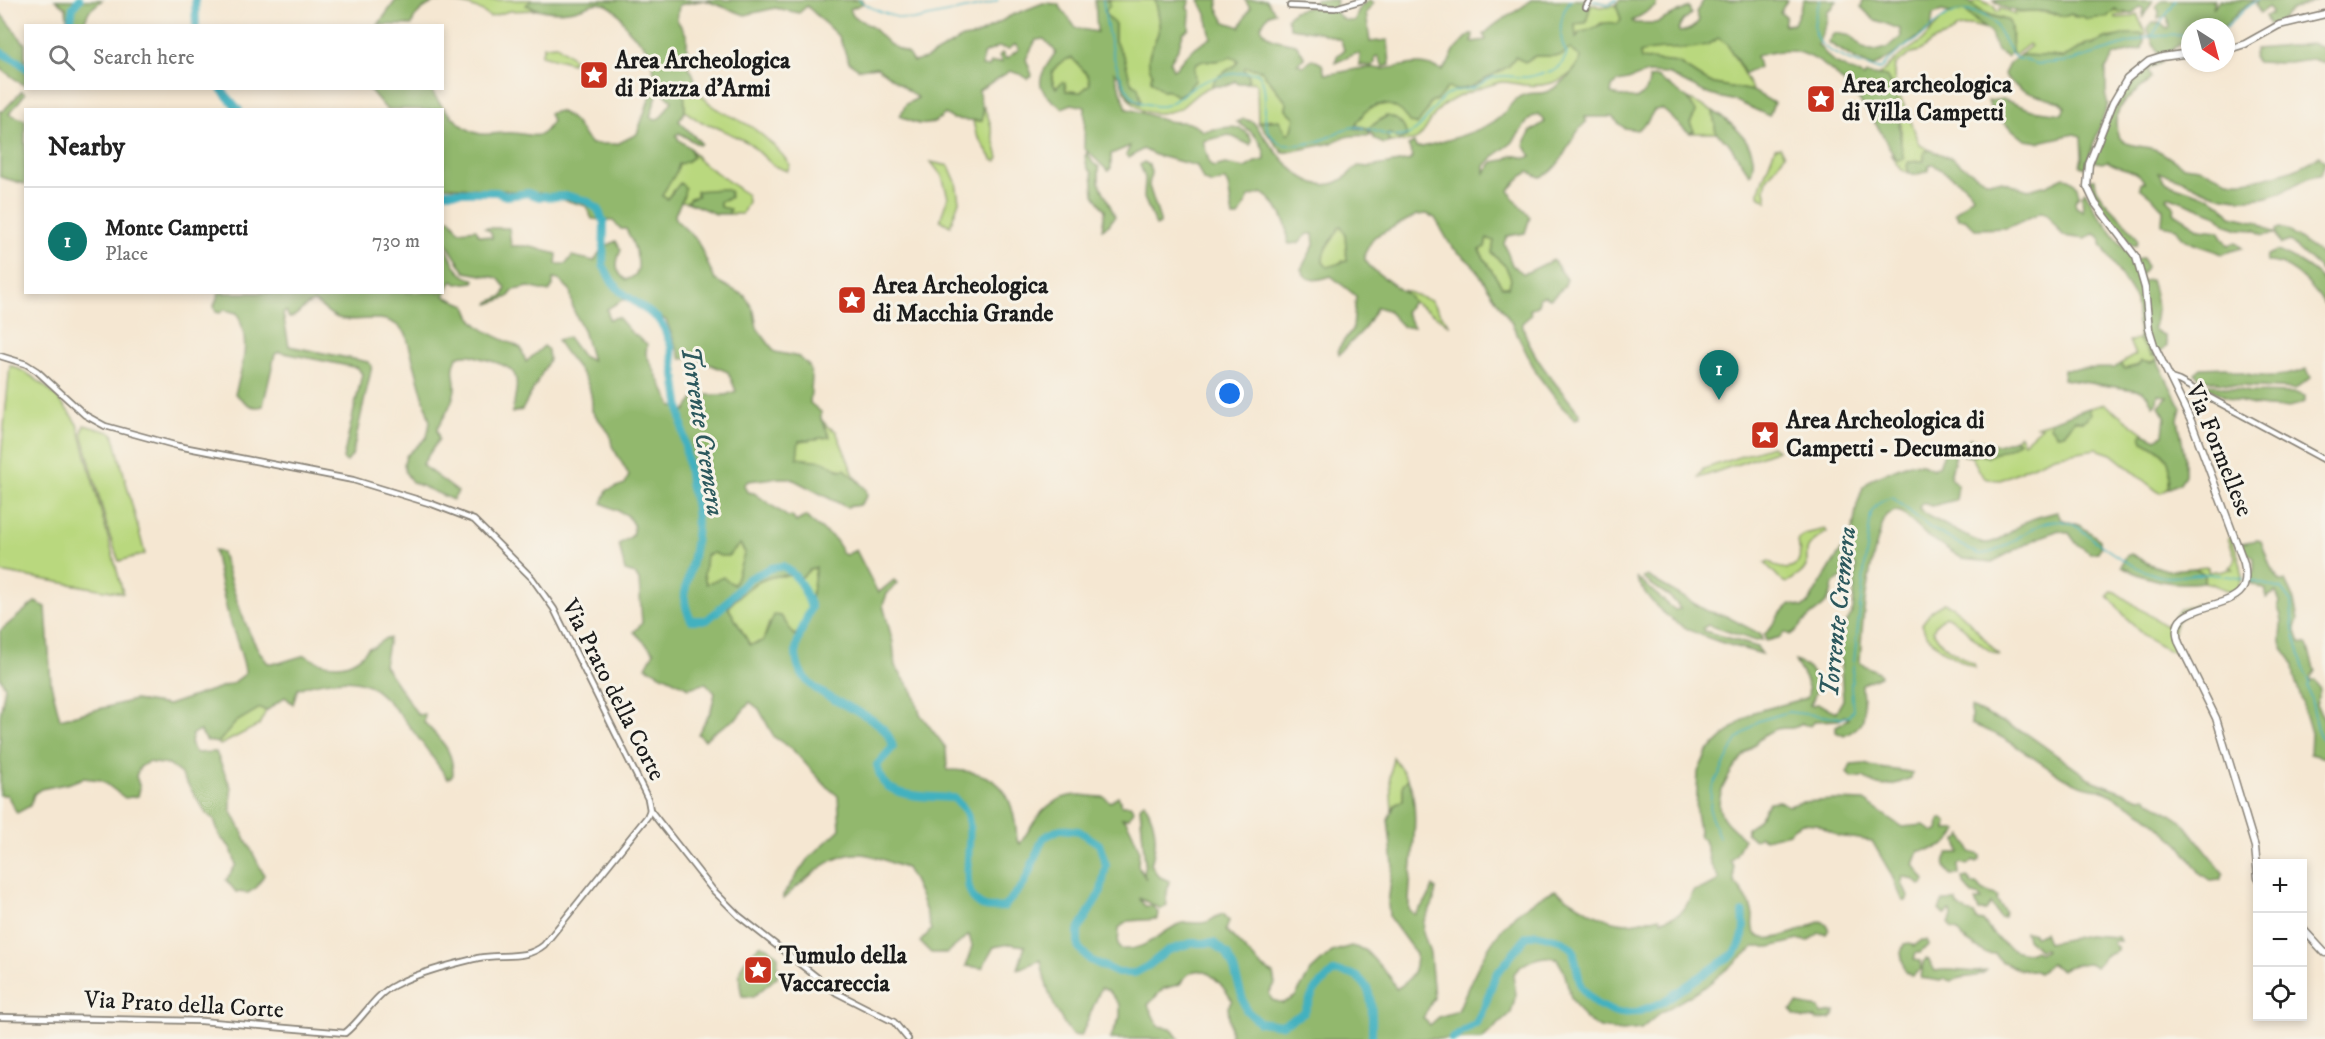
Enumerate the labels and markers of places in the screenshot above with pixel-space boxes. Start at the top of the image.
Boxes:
place label: Area Archeologica di Piazza d'Armi [614,46,791,104]
place icon: Area Archeologica di Piazza d'Armi [578,59,610,91]
place label: Area archeologica di Villa Campetti [1841,70,2013,128]
place icon: Area archeologica di Villa Campetti [1805,83,1837,115]
place label: Area Archeologica di Macchia Grande [872,271,1054,329]
place icon: Area Archeologica di Macchia Grande [836,284,868,316]
pin: 1 [1700,350,1738,400]
place label: Area Archeologica di Campetti - Decumano [1785,406,1996,464]
place icon: Area Archeologica di Campetti - Decumano [1749,419,1781,451]
place label: Tumulo della Vaccareccia [778,941,908,999]
place icon: Tumulo della Vaccareccia [742,954,774,986]

